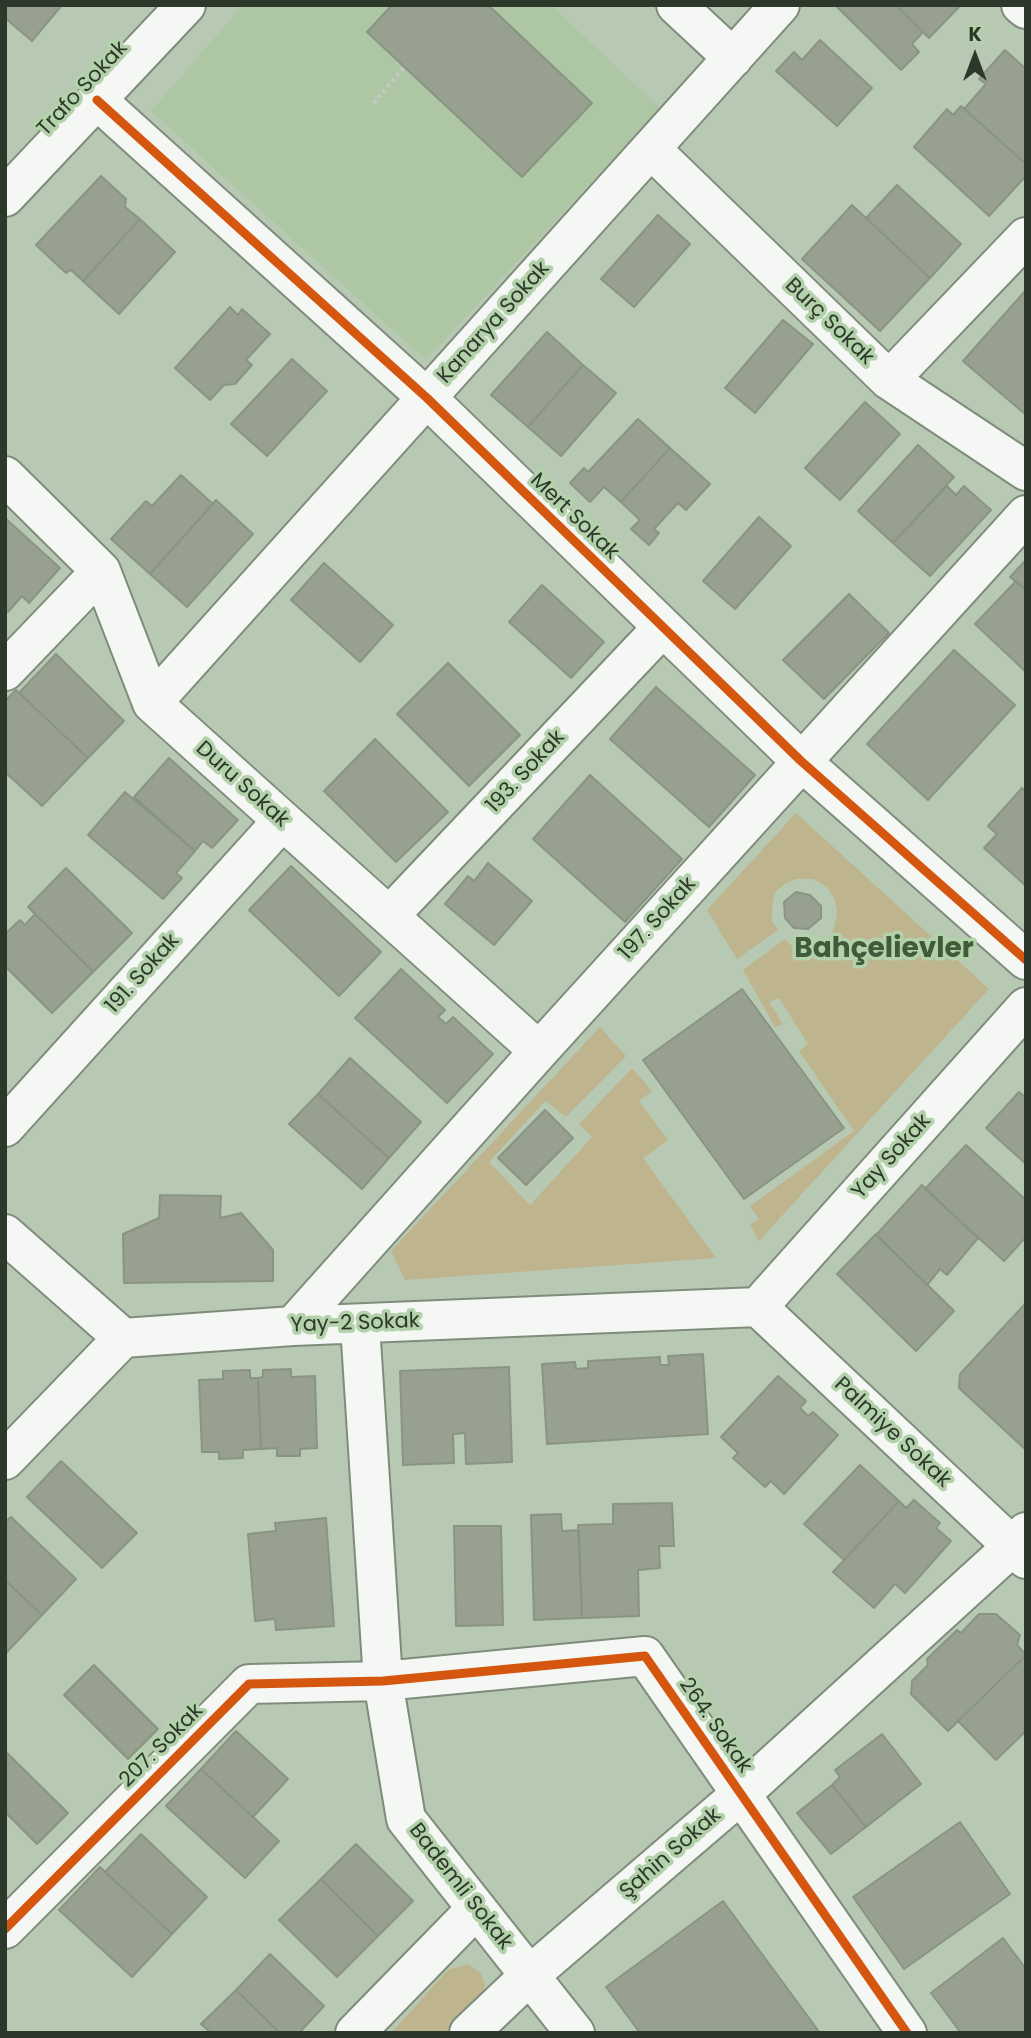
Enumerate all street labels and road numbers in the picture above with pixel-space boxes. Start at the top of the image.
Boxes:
street label: Trafo Sokak [33,36,133,142]
street label: Kanarya Sokak [433,257,555,389]
street label: Burç Sokak [779,273,879,371]
street label: Mert Sokak [524,468,624,566]
street label: 193. Sokak [481,725,571,819]
street label: Duru Sokak [190,737,294,833]
street label: 197. Sokak [614,872,702,966]
street label: 191. Sokak [101,929,185,1019]
street label: Yay Sokak [847,1109,937,1205]
street label: Yay-2 Sokak [290,1309,420,1339]
street label: Palmiye Sokak [828,1373,956,1493]
street label: 264. Sokak [673,1674,757,1778]
street label: 207. Sokak [115,1699,209,1793]
street label: Şahin Sokak [615,1803,727,1905]
street label: Bademli Sokak [403,1819,517,1955]

